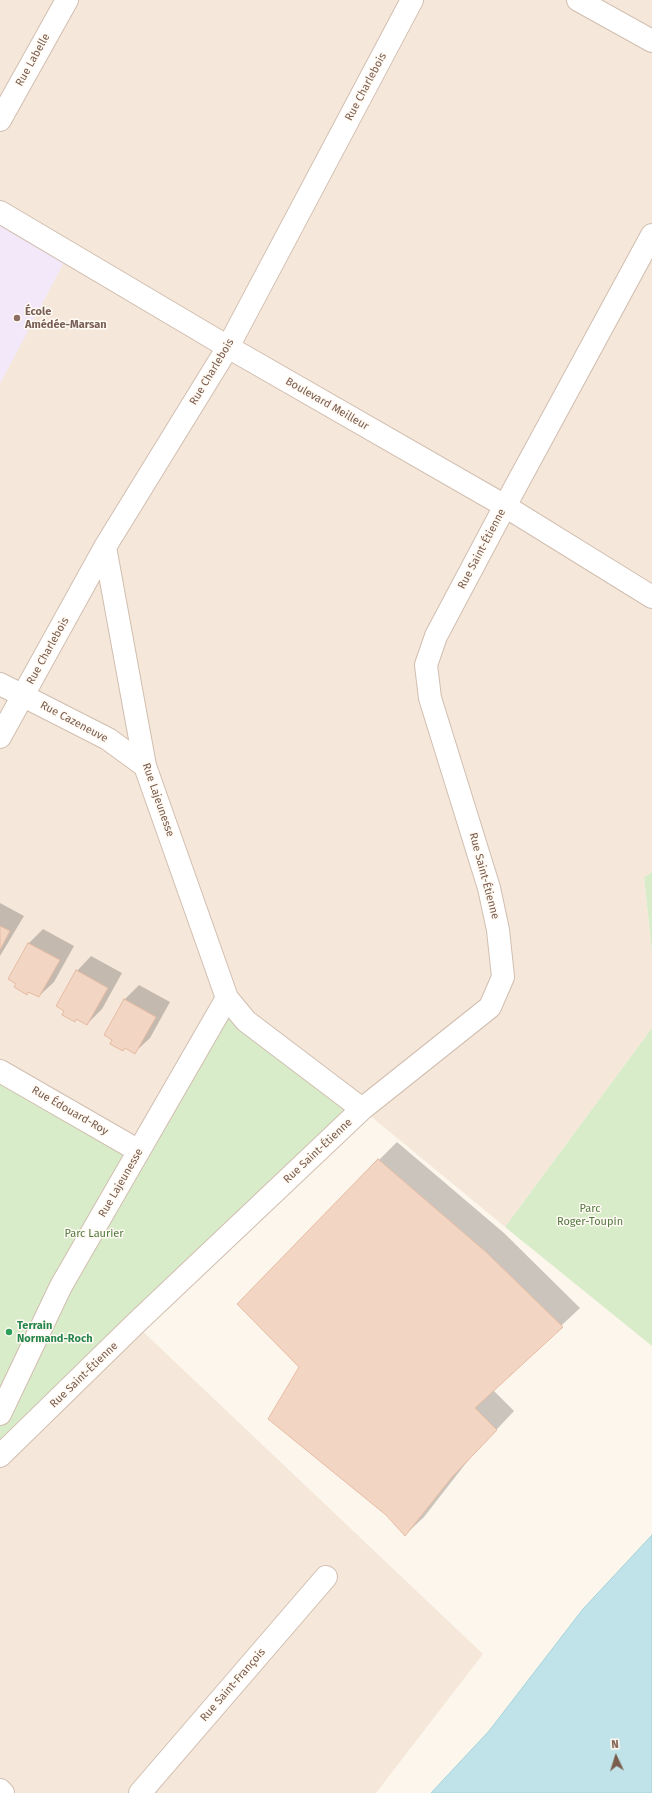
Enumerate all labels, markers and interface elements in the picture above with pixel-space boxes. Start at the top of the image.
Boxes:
street label: Rue Labelle [13,31,53,89]
street label: Rue Charlebois [343,51,389,123]
place label: École Amédée-Marsan [25,305,107,331]
marker: École Amédée-Marsan [12,313,22,323]
street label: Rue Charlebois [187,336,237,408]
street label: Boulevard Meilleur [283,375,371,433]
street label: Rue Saint-Étienne [455,507,509,591]
street label: Rue Charlebois [24,615,72,687]
street label: Rue Cazeneuve [38,699,110,745]
street label: Rue Lajeunesse [139,761,177,839]
street label: Rue Saint-Étienne [466,831,502,921]
street label: Rue Édouard-Roy [29,1084,111,1138]
street label: Rue Saint-Étienne [281,1116,355,1186]
street label: Rue Lajeunesse [96,1146,146,1220]
park label: Parc Roger-Toupin [557,1202,623,1228]
park label: Parc Laurier [64,1227,124,1241]
place label: Terrain Normand-Roch [17,1319,93,1345]
marker: Terrain Normand-Roch [4,1327,14,1337]
street label: Rue Saint-Étienne [47,1339,121,1411]
street label: Rue Saint-François [198,1646,268,1724]
north arrow [596,1737,636,1777]
text: N [611,1738,619,1751]

